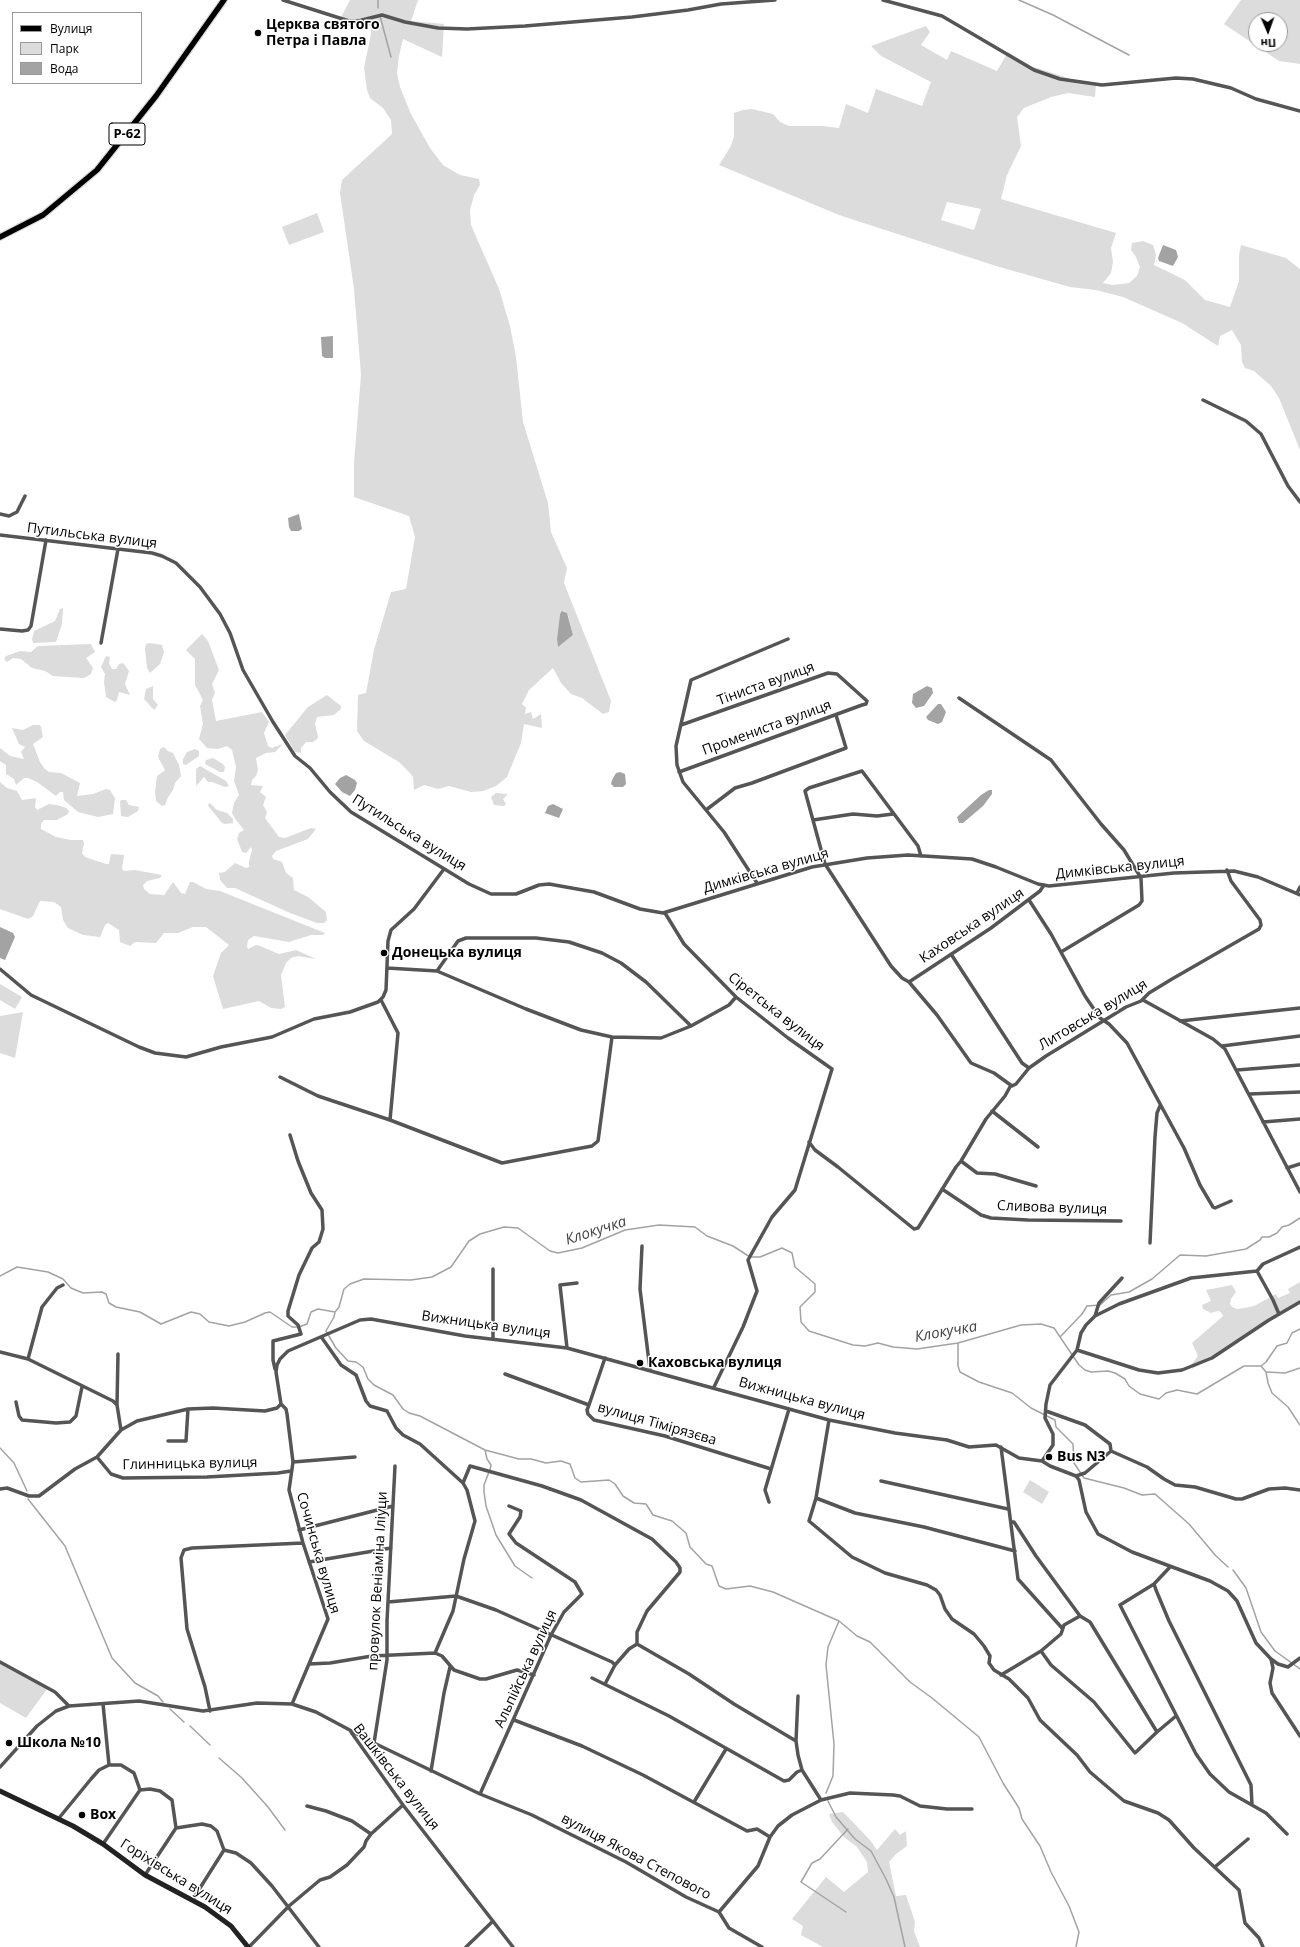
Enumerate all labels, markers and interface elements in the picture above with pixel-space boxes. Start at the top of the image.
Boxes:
legend [12,12,142,84]
north arrow [1248,12,1288,52]
place label: Церква святого Петра і Павла [266,17,380,50]
text: Вулиця [50,20,92,37]
marker: Церква святого Петра і Павла [253,28,263,38]
text: Пн [1260,36,1276,51]
text: Парк [50,40,79,57]
text: Вода [50,60,79,77]
road number: Р-62 [109,123,145,145]
street label: Путильська вулиця [26,520,158,552]
street label: Тіниста вулиця [715,659,817,709]
street label: Промениста вулиця [700,697,834,759]
street label: Путильська вулиця [349,791,469,875]
street label: Димківська вулиця [701,845,831,897]
street label: Димківська вулиця [1055,853,1185,883]
street label: Каховська вулиця [917,885,1027,967]
place label: Донецька вулиця [392,945,522,961]
marker: Донецька вулиця [379,948,389,958]
street label: Сіретська вулиця [725,969,827,1055]
street label: Литовська вулиця [1036,976,1150,1054]
street label: Сливова вулиця [997,1198,1107,1218]
water label: Клокучка [563,1213,629,1249]
street label: Вижницька вулиця [420,1308,552,1342]
water label: Клокучка [913,1318,979,1346]
place label: Каховська вулиця [648,1355,782,1371]
marker: Каховська вулиця [635,1358,645,1368]
street label: Вижницька вулиця [737,1374,867,1424]
street label: вулиця Тімірязєва [596,1399,718,1449]
place label: Bus N3 [1057,1449,1106,1465]
marker: Bus N3 [1044,1452,1054,1462]
street label: Глинницька вулиця [122,1454,258,1474]
street label: Сочинська вулиця [293,1490,343,1616]
street label: провулок Веніаміна Іліуци [365,1491,391,1671]
street label: Альпійська вулиця [491,1607,561,1731]
street label: Вашківська вулиця [349,1721,443,1833]
place label: Школа №10 [17,1735,101,1751]
marker: Школа №10 [4,1738,14,1748]
place label: Box [90,1807,116,1823]
marker: Box [77,1810,87,1820]
street label: вулиця Якова Степового [558,1810,714,1904]
street label: Горіхівська вулиця [117,1836,235,1918]

